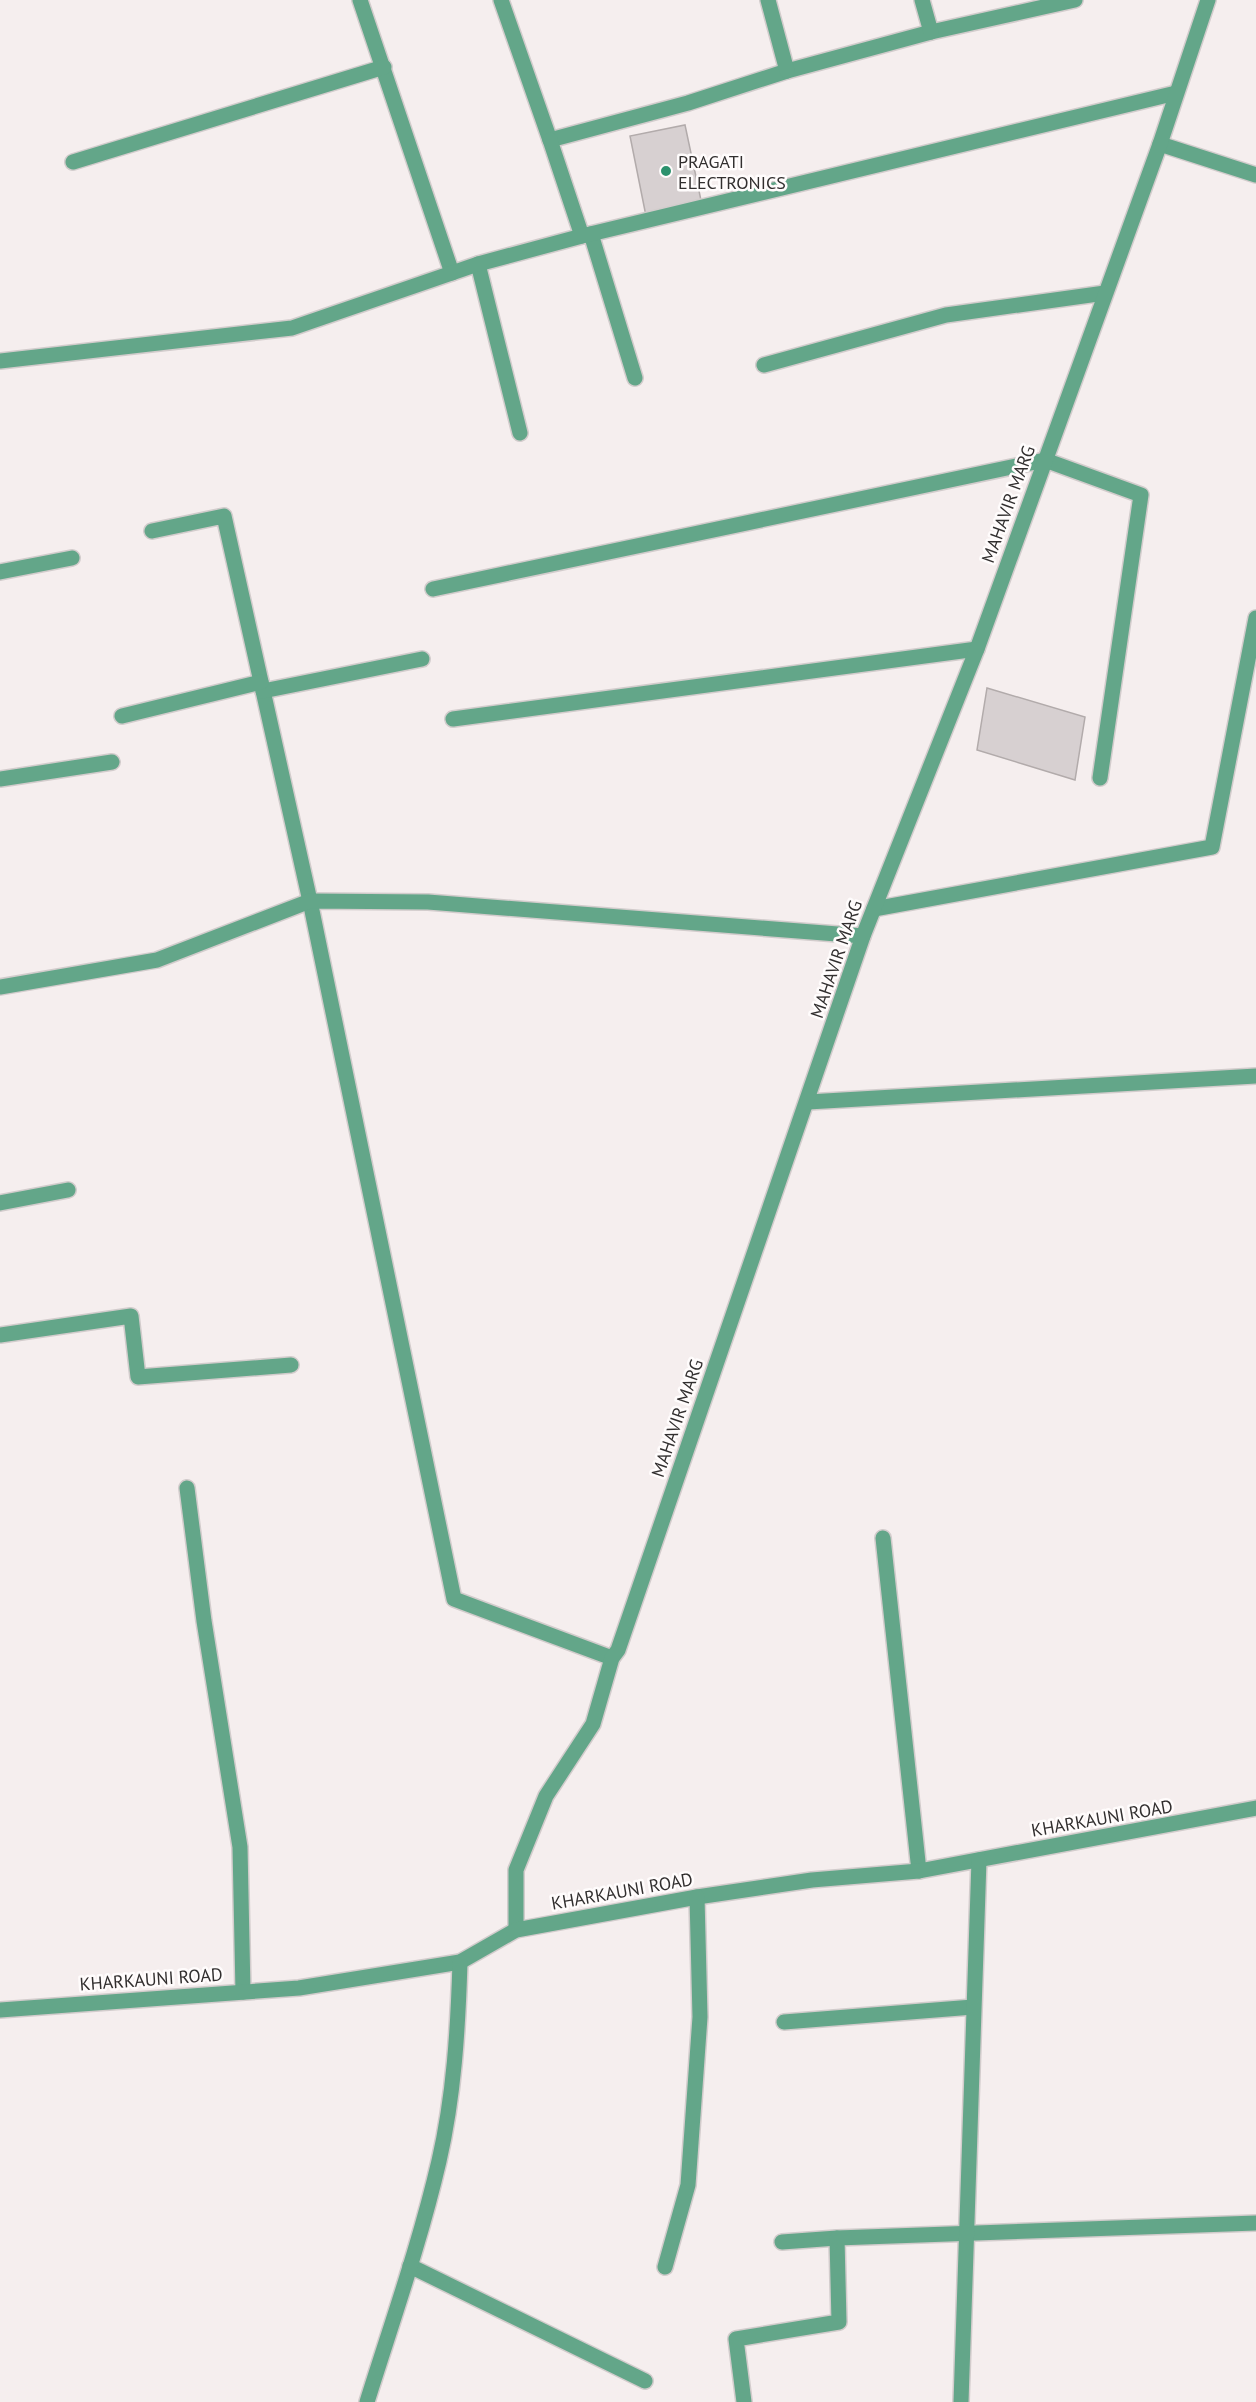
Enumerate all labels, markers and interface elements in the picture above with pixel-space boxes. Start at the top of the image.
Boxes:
place label: PRAGATI ELECTRONICS [678,150,786,194]
marker: PRAGATI ELECTRONICS [659,164,673,178]
street label: MAHAVIR MARG [976,442,1040,566]
street label: MAHAVIR MARG [805,897,867,1021]
street label: MAHAVIR MARG [646,1356,708,1480]
street label: KHARKAUNI ROAD [1029,1794,1175,1842]
street label: KHARKAUNI ROAD [549,1867,695,1915]
street label: KHARKAUNI ROAD [79,1963,223,1995]

